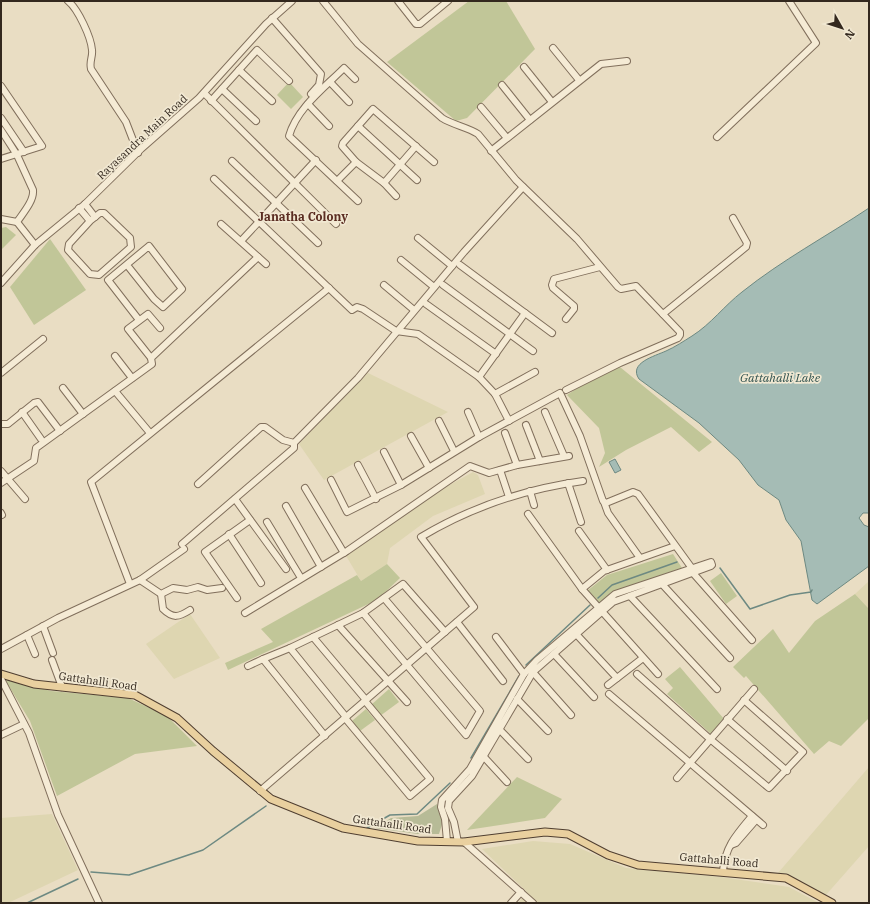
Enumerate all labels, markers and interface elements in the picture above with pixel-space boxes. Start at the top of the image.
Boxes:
north arrow [822,8,862,48]
text: N [841,27,858,42]
street label: Rayasandra Main Road [94,91,190,183]
district label: Janatha Colony [258,209,348,224]
water label: Gattahalli Lake [740,370,821,385]
street label: Gattahalli Road [58,669,139,693]
street label: Gattahalli Road [352,812,433,836]
street label: Gattahalli Road [679,850,759,870]

